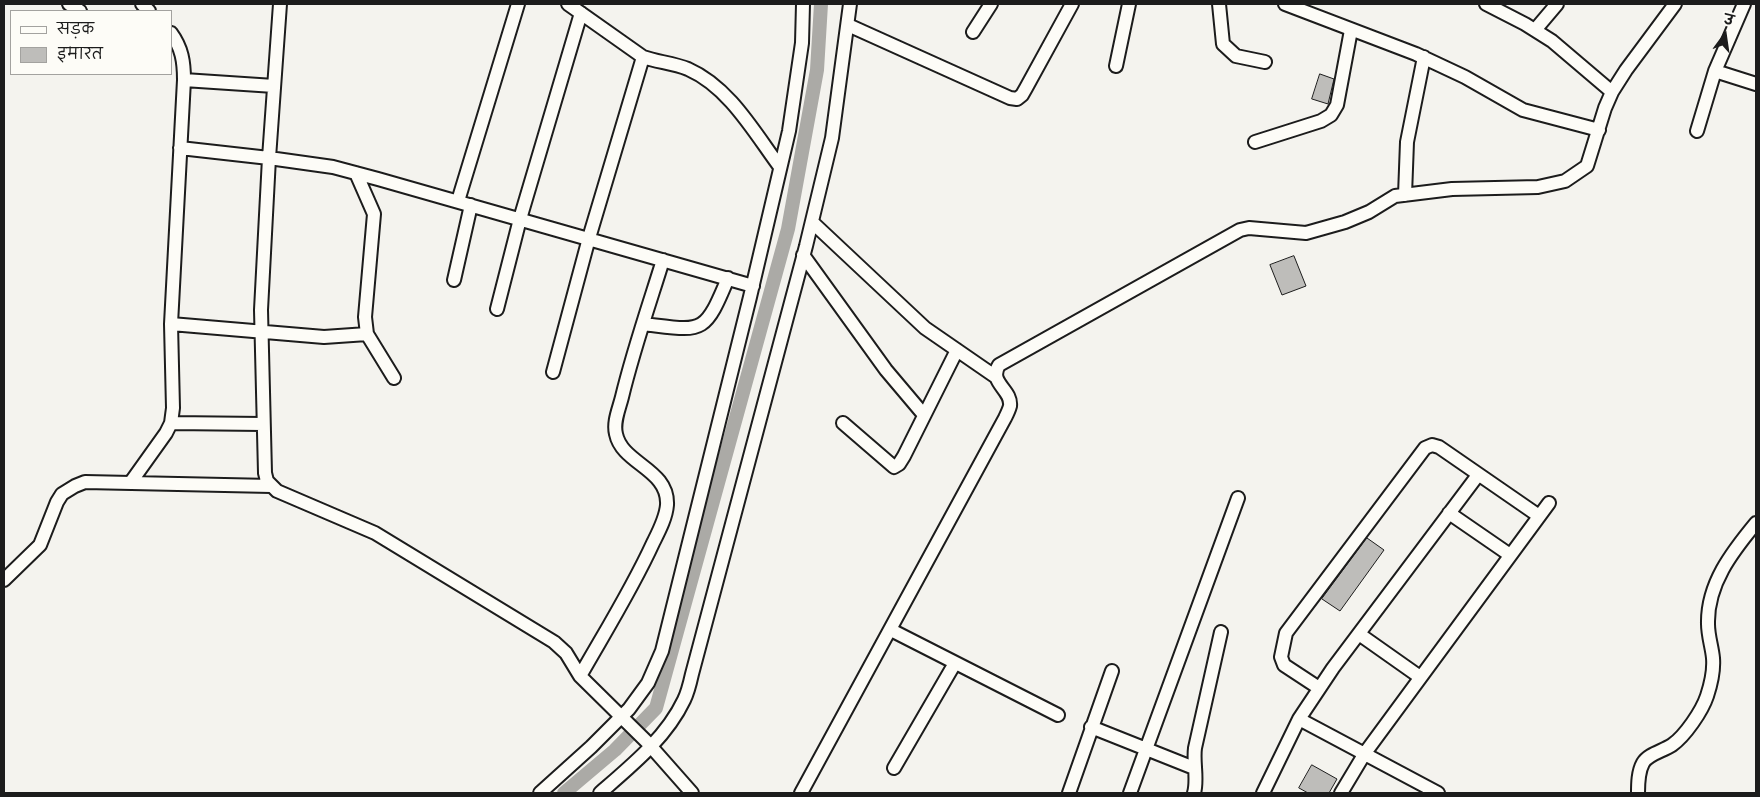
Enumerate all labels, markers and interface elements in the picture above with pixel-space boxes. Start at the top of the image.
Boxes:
text: उ [1721,7,1736,33]
legend [10,10,172,75]
north arrow [1700,10,1750,60]
text: सड़क [57,16,94,42]
text: इमारत [57,41,103,67]

